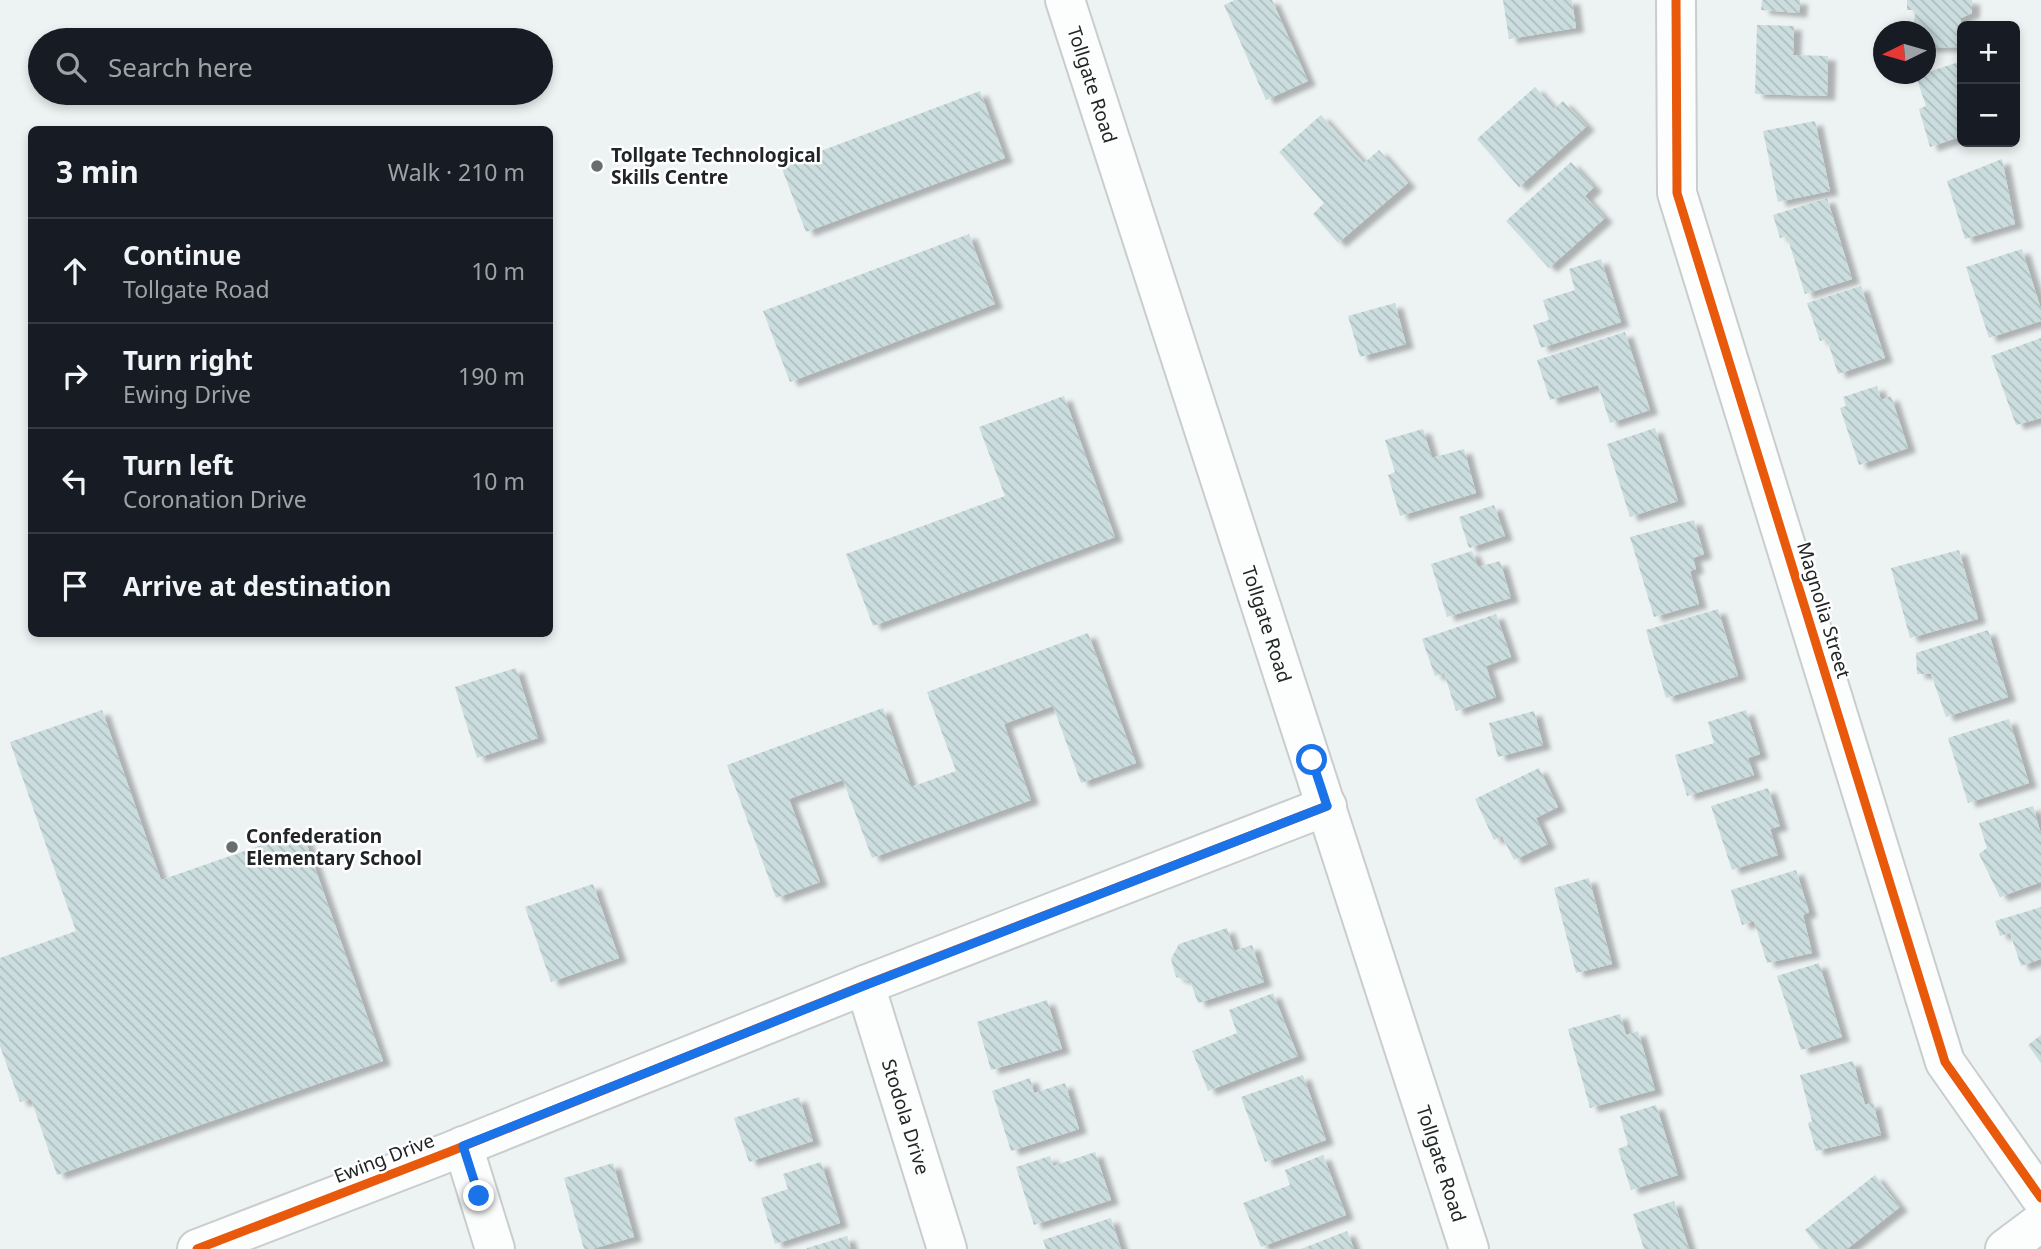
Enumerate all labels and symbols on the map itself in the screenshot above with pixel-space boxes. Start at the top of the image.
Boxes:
north arrow [1873,21,1936,84]
street label: Tollgate Road [1061,23,1123,146]
place label: Tollgate Technological Skills Centre [611,142,821,190]
marker: Tollgate Technological Skills Centre [589,158,605,174]
street label: Magnolia Street [1791,539,1857,681]
street label: Tollgate Road [1236,563,1298,686]
route start [1296,744,1327,775]
place label: Confederation Elementary School [246,823,422,871]
marker: Confederation Elementary School [224,839,240,855]
street label: Stodola Drive [876,1056,936,1178]
street label: Tollgate Road [1410,1102,1472,1225]
street label: Ewing Drive [330,1127,438,1189]
route end [463,1180,494,1211]

